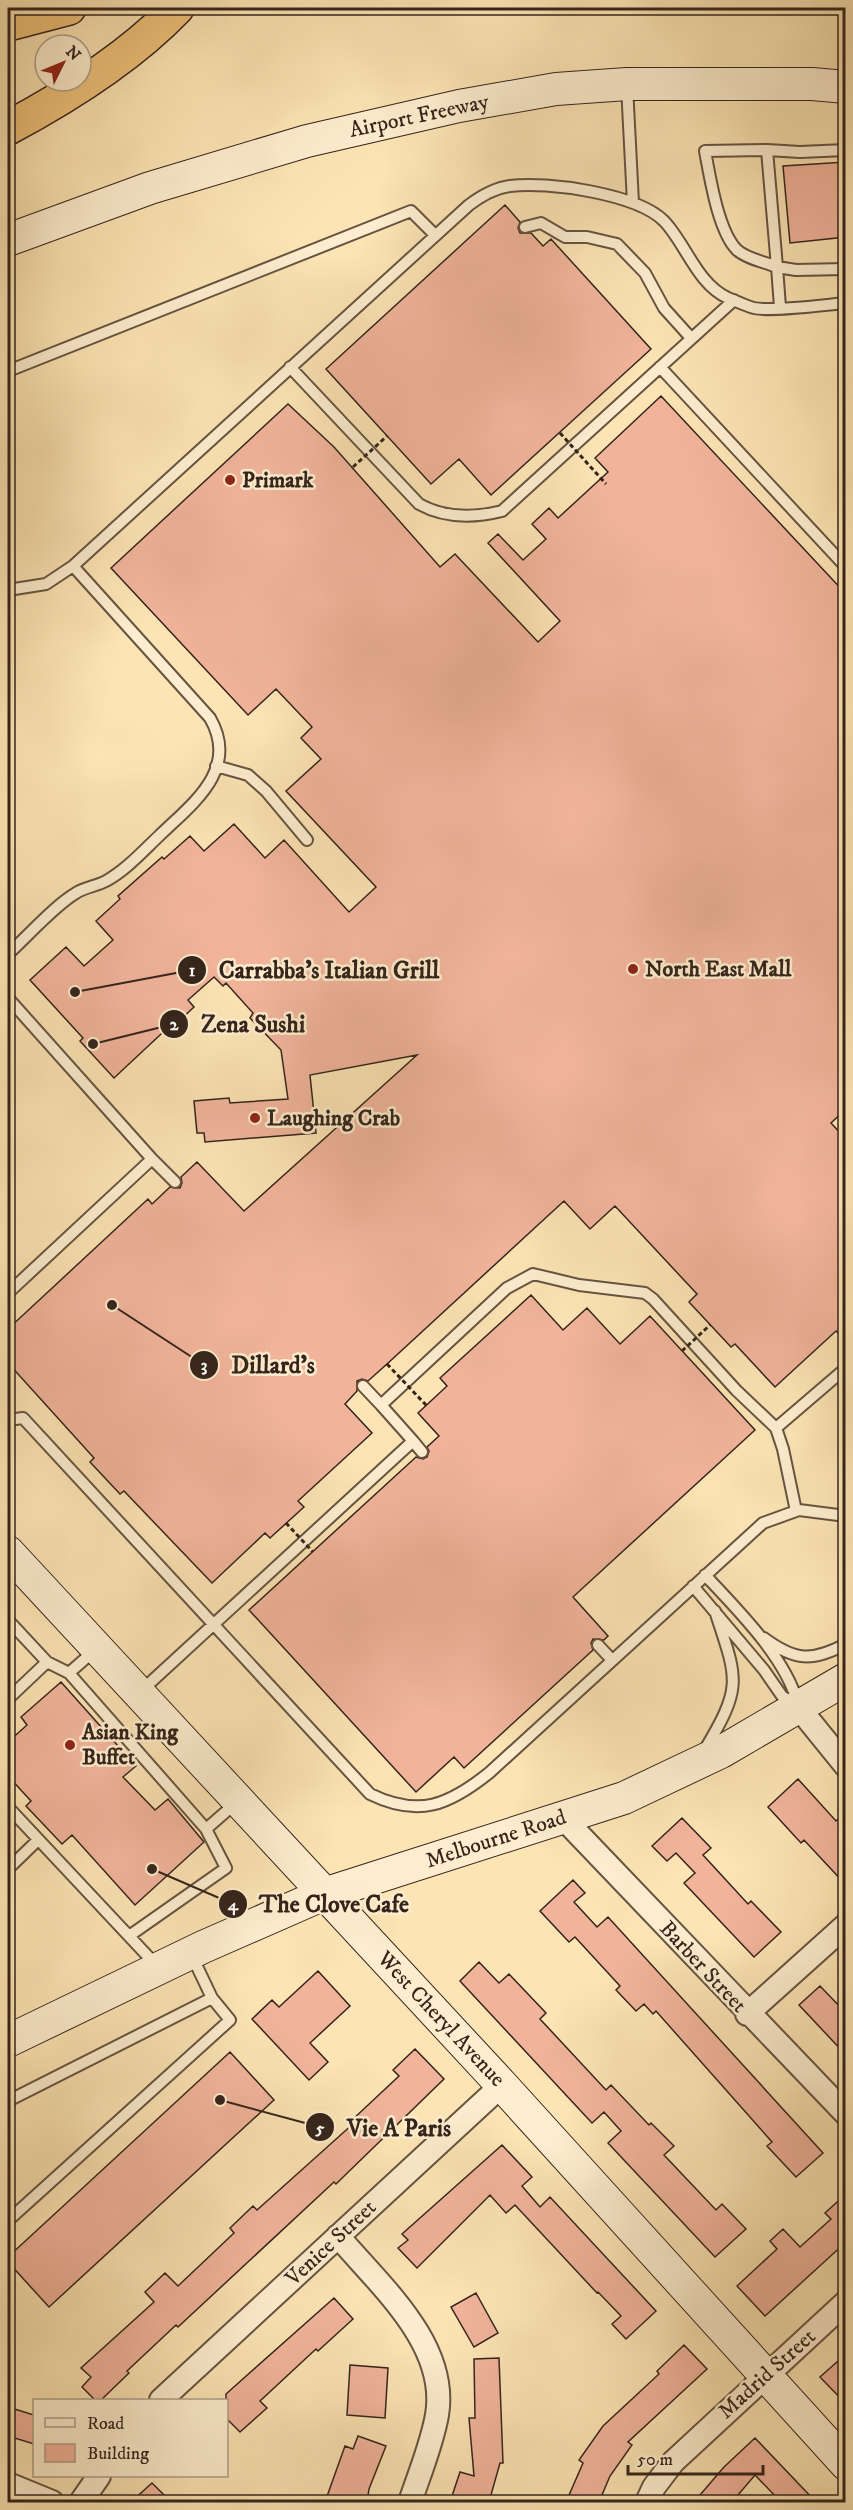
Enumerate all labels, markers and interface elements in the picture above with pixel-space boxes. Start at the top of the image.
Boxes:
north arrow [33,33,93,93]
text: N [61,42,85,65]
street label: Airport Freeway [347,88,492,144]
place label: Primark [242,467,315,494]
marker: Primark [223,473,237,487]
callout: Carrabba's Italian Grill [177,949,452,991]
text: Carrabba's Italian Grill [219,956,440,986]
place label: North East Mall [645,956,792,983]
text: 1 [189,960,196,982]
marker: North East Mall [626,962,640,976]
callout: Zena Sushi [159,1003,317,1045]
text: Zena Sushi [201,1010,305,1040]
text: 2 [170,1014,180,1036]
place label: Laughing Crab [267,1105,400,1132]
marker: Laughing Crab [248,1111,262,1125]
callout: Dillard's [189,1344,326,1386]
text: Dillard's [231,1351,315,1381]
text: 3 [201,1355,208,1377]
place label: Asian King Buffet [81,1719,179,1771]
marker: Asian King Buffet [63,1738,77,1752]
street label: Melbourne Road [422,1804,570,1874]
callout: The Clove Cafe [218,1883,421,1925]
text: The Clove Cafe [258,1890,409,1920]
text: 4 [227,1894,239,1916]
street label: Barber Street [654,1915,752,2019]
street label: West Cheryl Avenue [371,1945,511,2092]
callout: Vie A Paris [305,2106,463,2148]
text: Vie A Paris [346,2114,451,2144]
text: 5 [315,2118,325,2140]
street label: Venice Street [279,2194,382,2293]
street label: Madrid Street [713,2323,821,2425]
legend [33,2399,228,2477]
text: Road [87,2413,124,2435]
scale bar [628,2438,763,2476]
text: Building [87,2443,149,2465]
text: 50 m [637,2449,673,2471]

